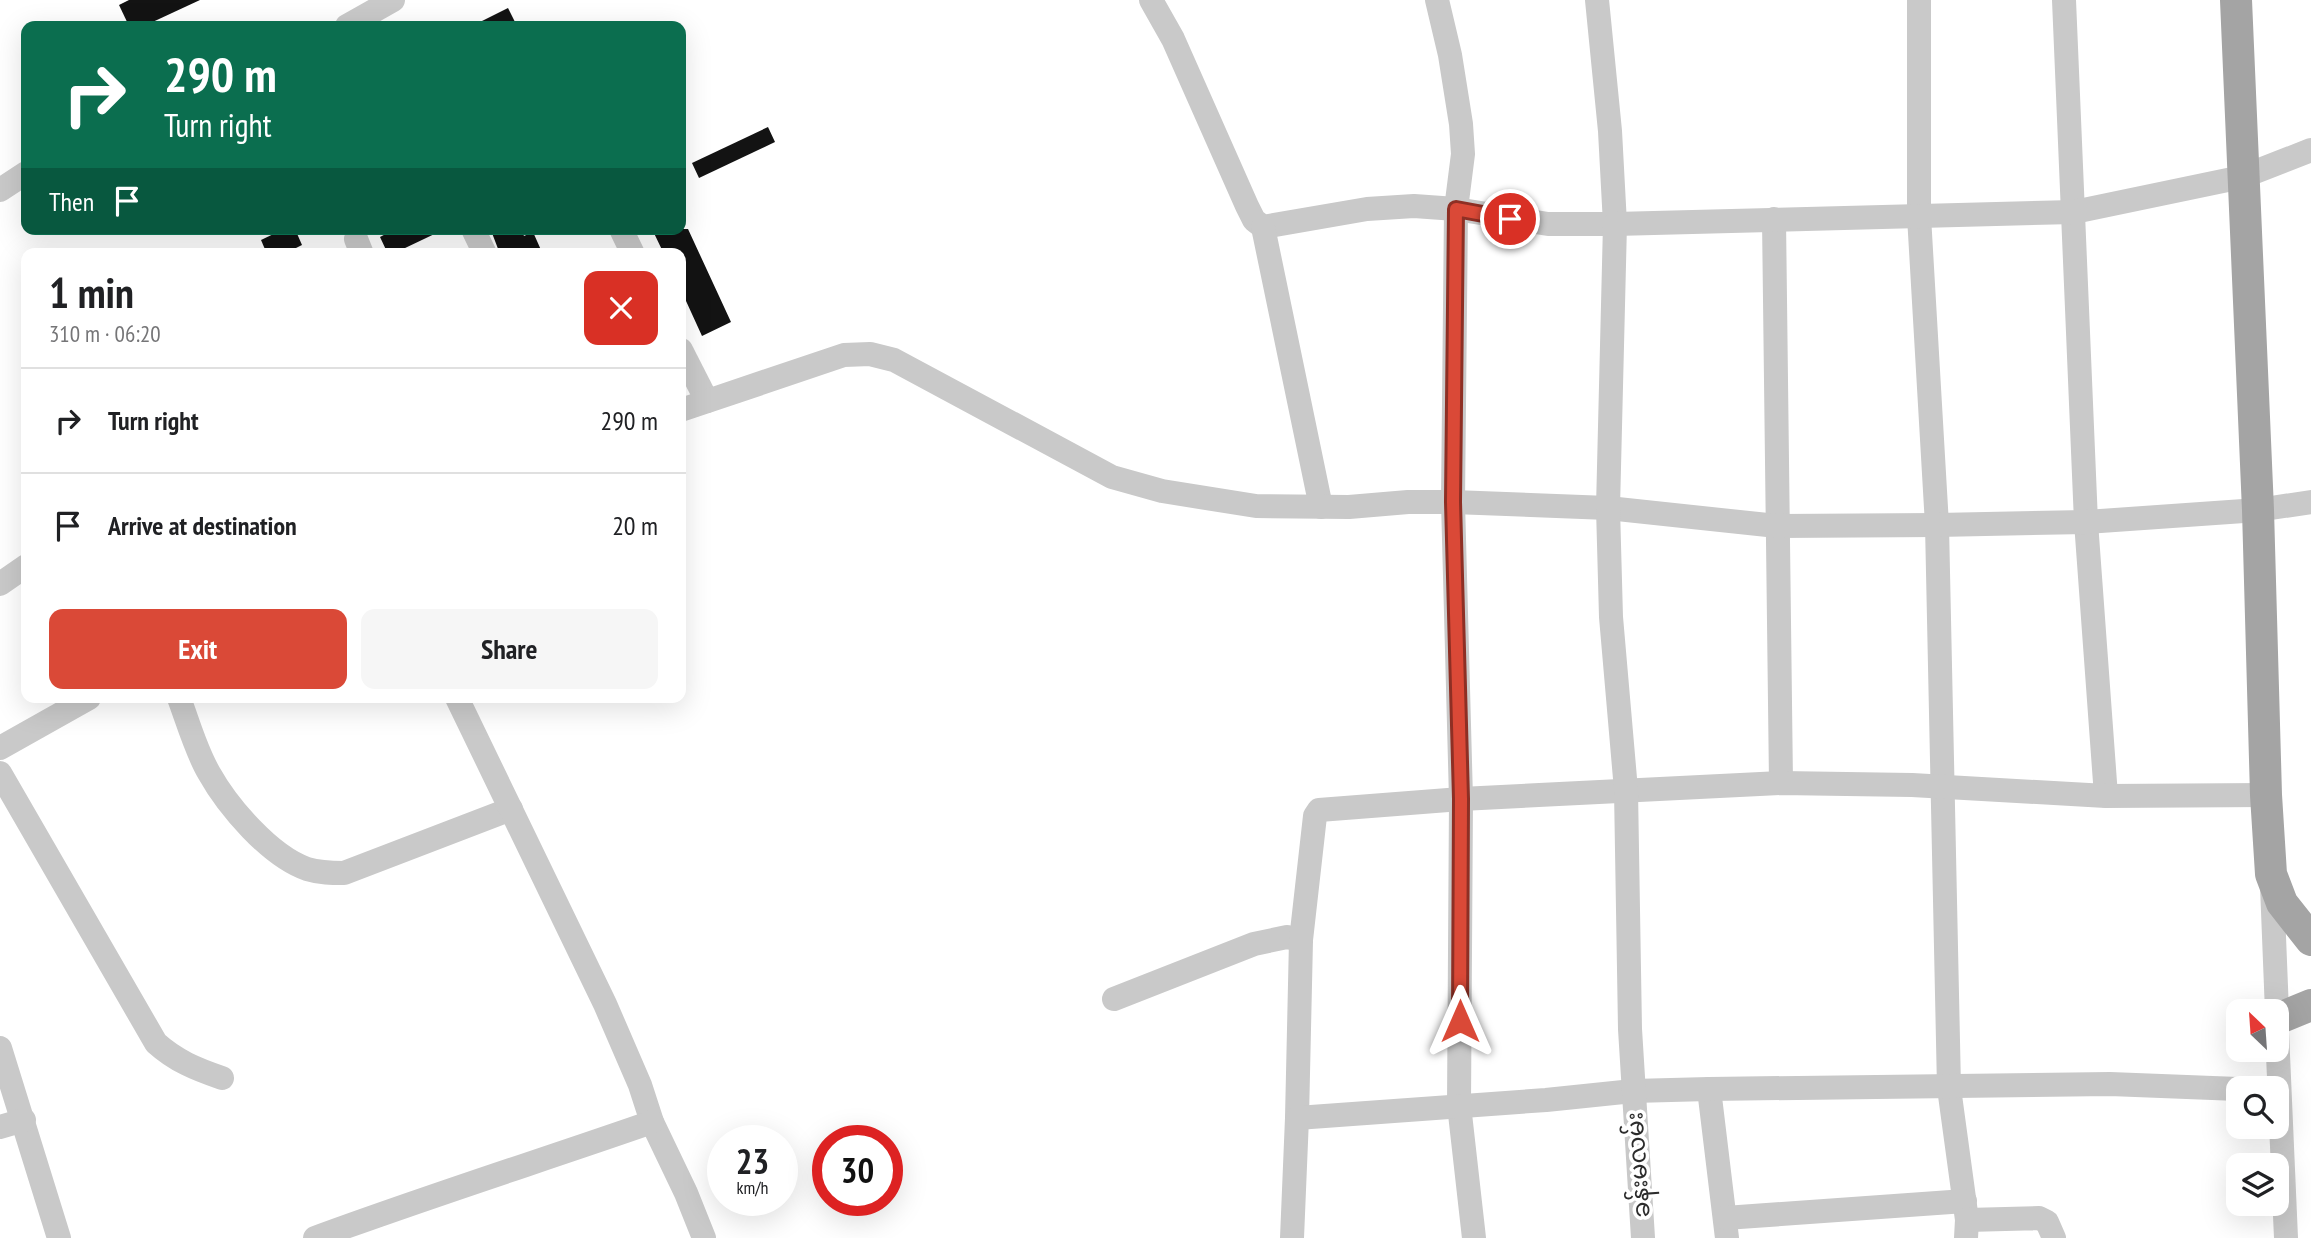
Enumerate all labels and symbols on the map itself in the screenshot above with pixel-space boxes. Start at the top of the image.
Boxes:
pin [1480,189,1540,249]
position arrow [1423,984,1497,1058]
north arrow [2226,999,2289,1062]
street label: ခန်းမလမ်း [1618,1111,1661,1219]
speed limit sign: 30 [812,1125,903,1216]

